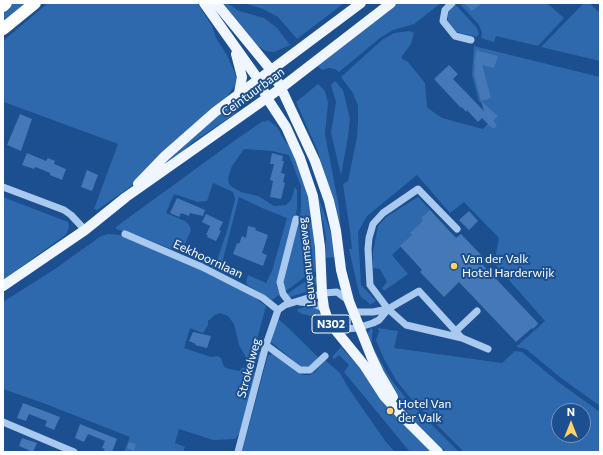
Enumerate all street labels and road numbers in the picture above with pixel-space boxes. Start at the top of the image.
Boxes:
street label: Ceintuurbaan [219,64,287,120]
street label: Leuvenumseweg [295,216,319,308]
street label: Eekhoornlaan [171,237,245,281]
road number: N302 [312,315,350,333]
street label: Strokelweg [234,336,264,400]

